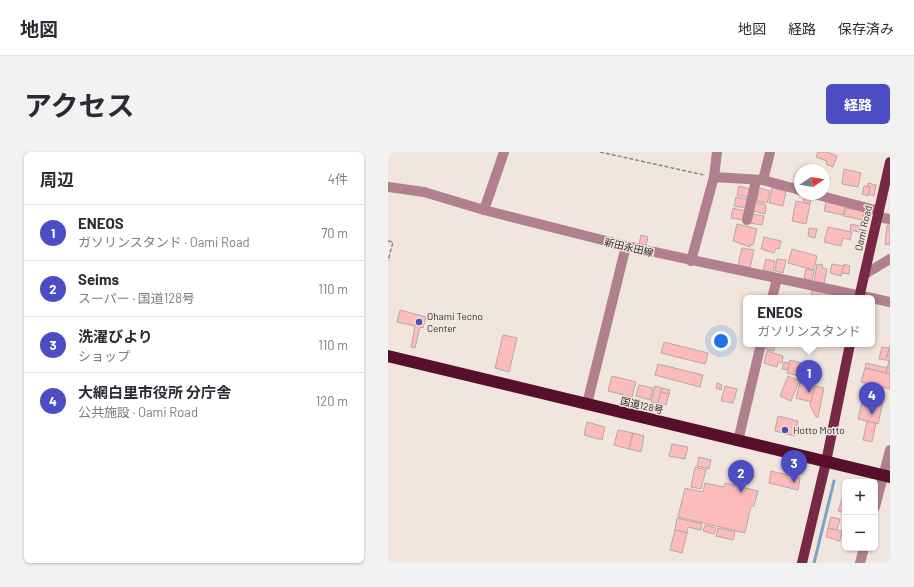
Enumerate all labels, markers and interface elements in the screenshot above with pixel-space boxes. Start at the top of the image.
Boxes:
text: 地図 [20,17,58,40]
text: 地図 [738,20,766,37]
text: 経路 [788,20,816,37]
text: 保存済み [838,20,894,37]
button: 経路 [826,84,890,124]
text: アクセス [24,88,135,122]
north arrow [794,164,830,200]
text: 周辺 [40,169,74,189]
text: 4件 [328,171,348,187]
street label: Oami Road [852,204,874,252]
text: ENEOS [78,214,124,232]
text: 1 [51,225,55,241]
text: 70 m [321,225,348,241]
text: ガソリンスタンド · Oami Road [78,234,250,250]
street label: 新田永田線 [603,236,655,258]
text: Seims [78,270,119,288]
text: 2 [49,281,57,297]
text: 110 m [318,281,348,297]
text: スーパー · 国道128号 [78,290,195,306]
popup [743,295,875,347]
text: ENEOS [757,303,803,321]
place label: Ohami Tecno Center [427,310,483,334]
marker: Ohami Tecno Center [414,317,424,327]
text: ガソリンスタンド [757,323,861,339]
text: 洗濯びより [78,327,153,345]
your location [711,331,731,351]
text: 3 [49,337,57,353]
text: 110 m [318,337,348,353]
text: ショップ [78,348,130,364]
pin: 1 [796,360,822,393]
pin: 4 [859,382,885,415]
text: 大網白里市役所 分庁舎 [78,383,231,401]
text: 4 [49,393,57,409]
text: 120 m [316,393,348,409]
street label: 国道128号 [619,394,665,416]
text: 公共施設 · Oami Road [78,404,198,420]
place label: Hotto Motto [793,424,845,436]
marker: Hotto Motto [780,425,790,435]
pin: 3 [781,450,807,483]
pin: 2 [728,460,754,493]
map controls [842,479,878,551]
button: + [842,479,878,515]
button: − [842,515,878,551]

